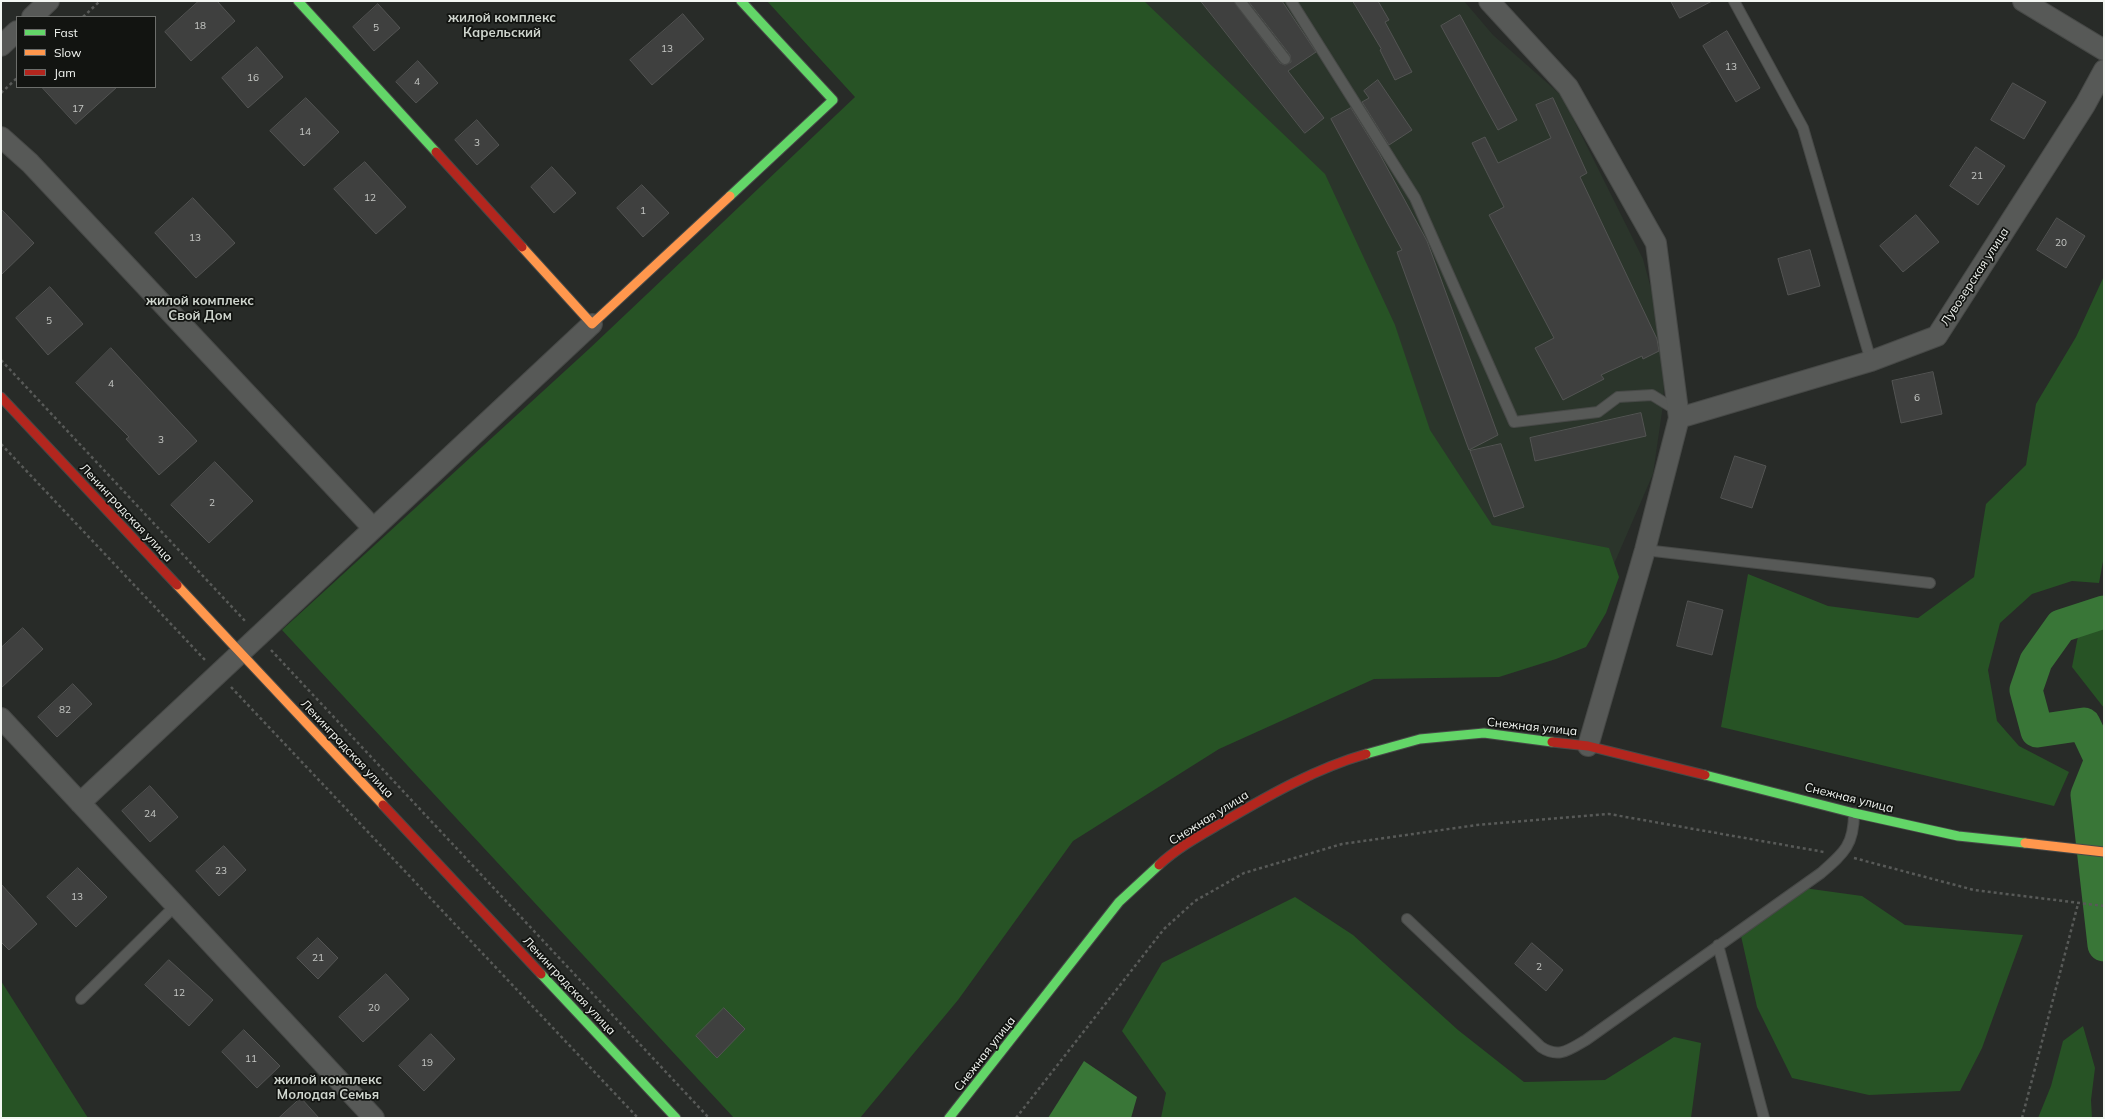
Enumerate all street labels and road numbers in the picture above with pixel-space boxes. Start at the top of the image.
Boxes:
street label: Лувозерская улица [1938,225,2012,329]
street label: Ленинградская улица [77,461,175,565]
street label: Ленинградская улица [298,697,396,801]
street label: Снежная улица [1486,715,1578,739]
street label: Снежная улица [1803,780,1895,816]
street label: Снежная улица [1167,788,1251,848]
street label: Ленинградская улица [520,934,618,1038]
street label: Снежная улица [951,1014,1019,1094]

